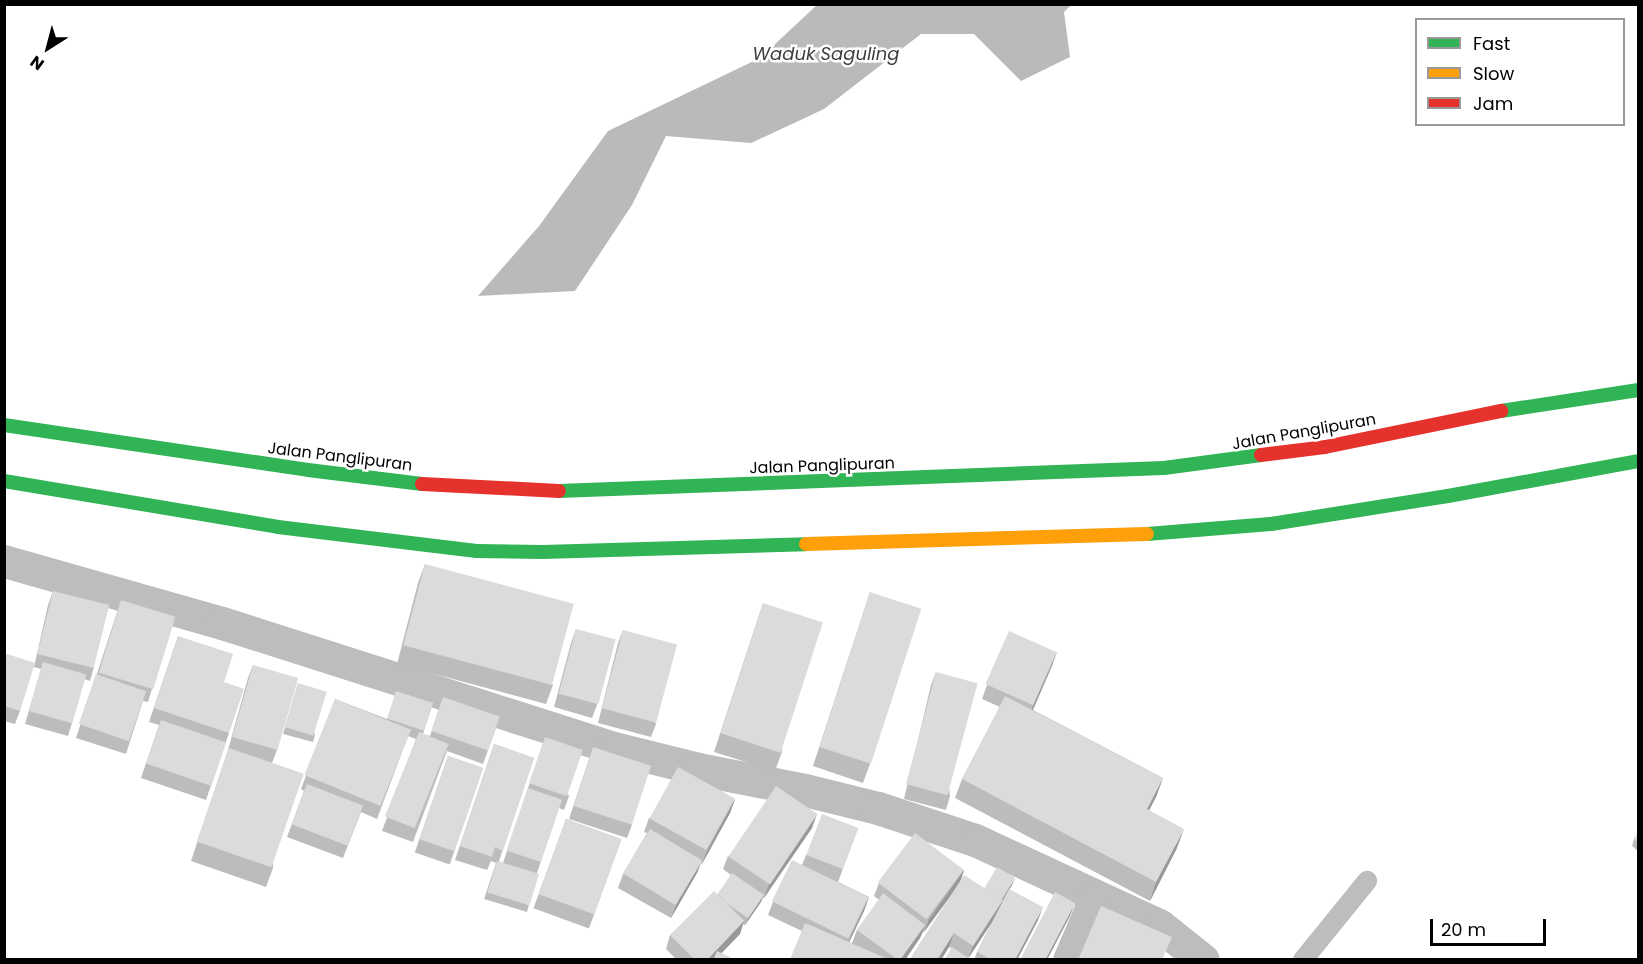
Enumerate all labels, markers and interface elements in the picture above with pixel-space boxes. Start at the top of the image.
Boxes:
north arrow [18,18,78,78]
legend [1415,18,1625,126]
text: Fast [1473,31,1510,56]
water label: Waduk Saguling [753,43,899,65]
text: N [25,50,49,76]
text: Slow [1473,61,1514,86]
text: Jam [1473,91,1513,116]
street label: Jalan Panglipuran [1231,410,1377,454]
street label: Jalan Panglipuran [267,439,413,475]
street label: Jalan Panglipuran [749,454,895,478]
scale bar [1433,907,1548,945]
text: 20 m [1441,917,1486,942]

